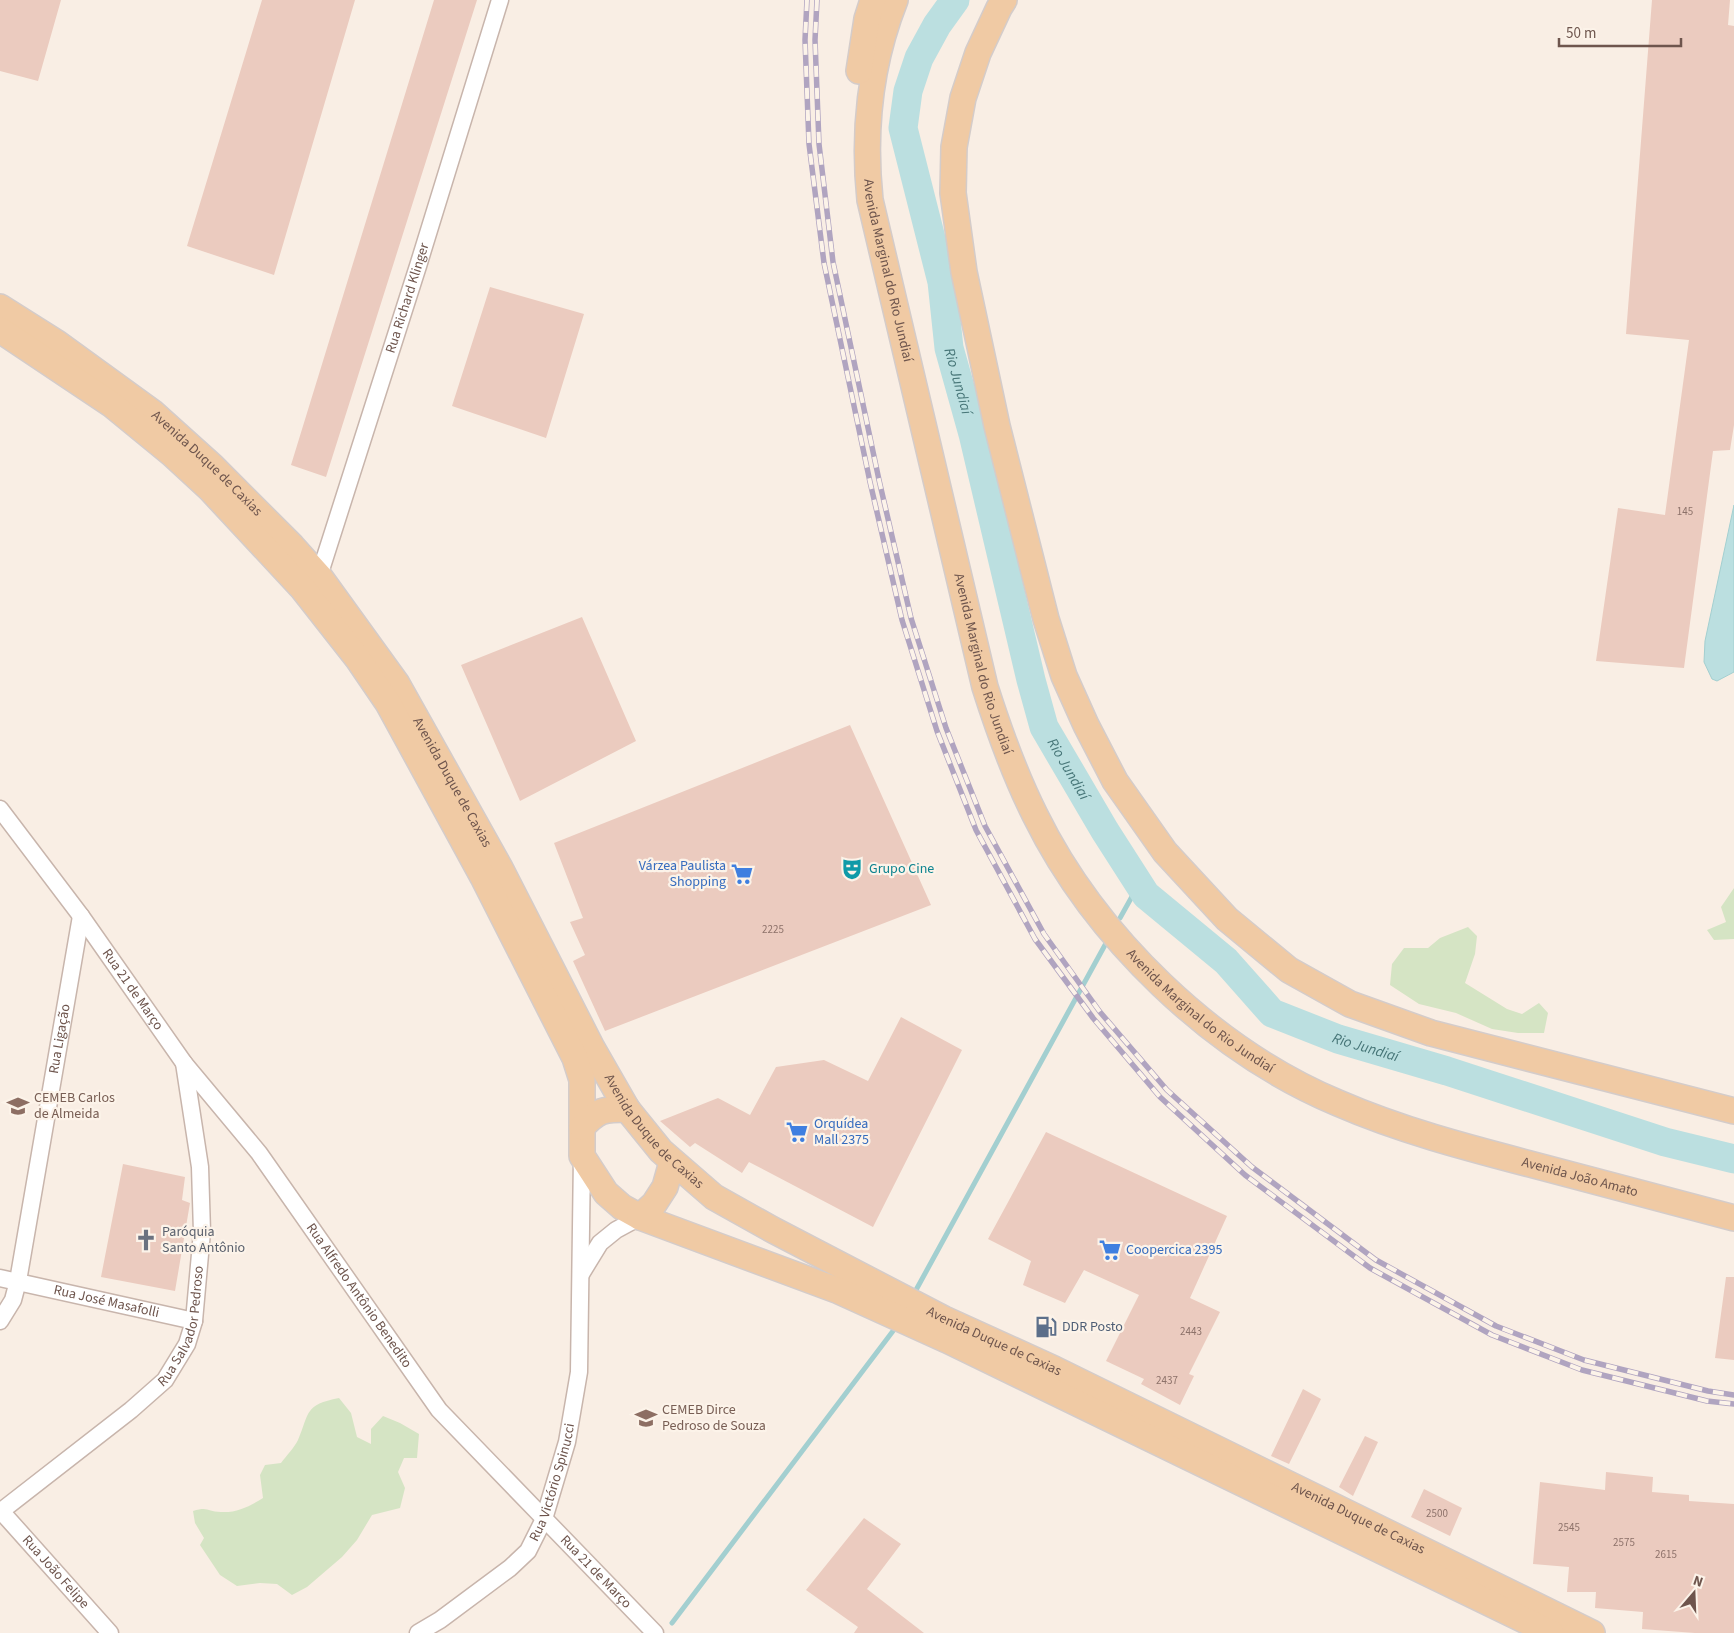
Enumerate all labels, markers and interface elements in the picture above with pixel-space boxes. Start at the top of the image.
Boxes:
scale bar [1559,15,1682,47]
text: 50 m [1566,23,1596,44]
street label: Avenida Marginal do Rio Jundiaí [858,178,918,364]
street label: Rua Richard Klinger [381,240,435,356]
water label: Rio Jundiaí [939,345,978,419]
street label: Avenida Duque de Caxias [147,406,267,521]
house number: 145 [1677,504,1693,519]
street label: Avenida Marginal do Rio Jundiaí [949,571,1018,758]
street label: Avenida Duque de Caxias [408,714,497,851]
water label: Rio Jundiaí [1042,734,1096,806]
place label: Várzea Paulista Shopping [639,856,726,892]
theatre icon: Grupo Cine [839,856,865,882]
place label: Grupo Cine [869,859,934,879]
supermarket icon: Várzea Paulista Shopping [729,861,755,887]
house number: 2225 [762,922,784,937]
street label: Avenida Marginal do Rio Jundiaí [1122,944,1278,1079]
street label: Rua 21 de Março [97,945,168,1034]
street label: Rua Ligação [44,1002,76,1075]
water label: Rio Jundiaí [1329,1027,1404,1068]
street label: Avenida Duque de Caxias [599,1070,708,1194]
place label: CEMEB Carlos de Almeida [34,1088,115,1124]
school or university icon: CEMEB Carlos de Almeida [5,1093,31,1119]
place label: Orquídea Mall 2375 [814,1114,869,1150]
supermarket icon: Orquídea Mall 2375 [784,1119,810,1145]
street label: Avenida João Amato [1520,1152,1640,1202]
street label: Rua Alfredo Antônio Benedito [301,1219,417,1372]
place label: Paróquia Santo Antônio [162,1222,245,1258]
church icon: Paróquia Santo Antônio [133,1227,159,1253]
supermarket icon: Coopercica 2395 [1097,1237,1123,1263]
place label: Coopercica 2395 [1126,1240,1222,1260]
street label: Rua Salvador Pedroso [154,1265,209,1392]
street label: Rua José Masafolli [52,1280,161,1323]
street label: Avenida Duque de Caxias [923,1302,1065,1381]
fuel station icon: DDR Posto [1033,1314,1059,1340]
place label: DDR Posto [1062,1317,1123,1337]
house number: 2443 [1180,1324,1202,1339]
house number: 2437 [1156,1373,1178,1388]
place label: CEMEB Dirce Pedroso de Souza [662,1400,766,1436]
school or university icon: CEMEB Dirce Pedroso de Souza [633,1405,659,1431]
street label: Rua Victório Spinucci [524,1422,580,1545]
street label: Avenida Duque de Caxias [1288,1477,1429,1560]
house number: 2500 [1426,1506,1448,1521]
house number: 2545 [1558,1520,1580,1535]
street label: Rua João Felipe [17,1531,94,1613]
street label: Rua 21 de Março [555,1531,636,1613]
house number: 2575 [1613,1535,1635,1550]
house number: 2615 [1655,1547,1677,1562]
north arrow [1669,1568,1719,1618]
text: N [1690,1571,1706,1593]

